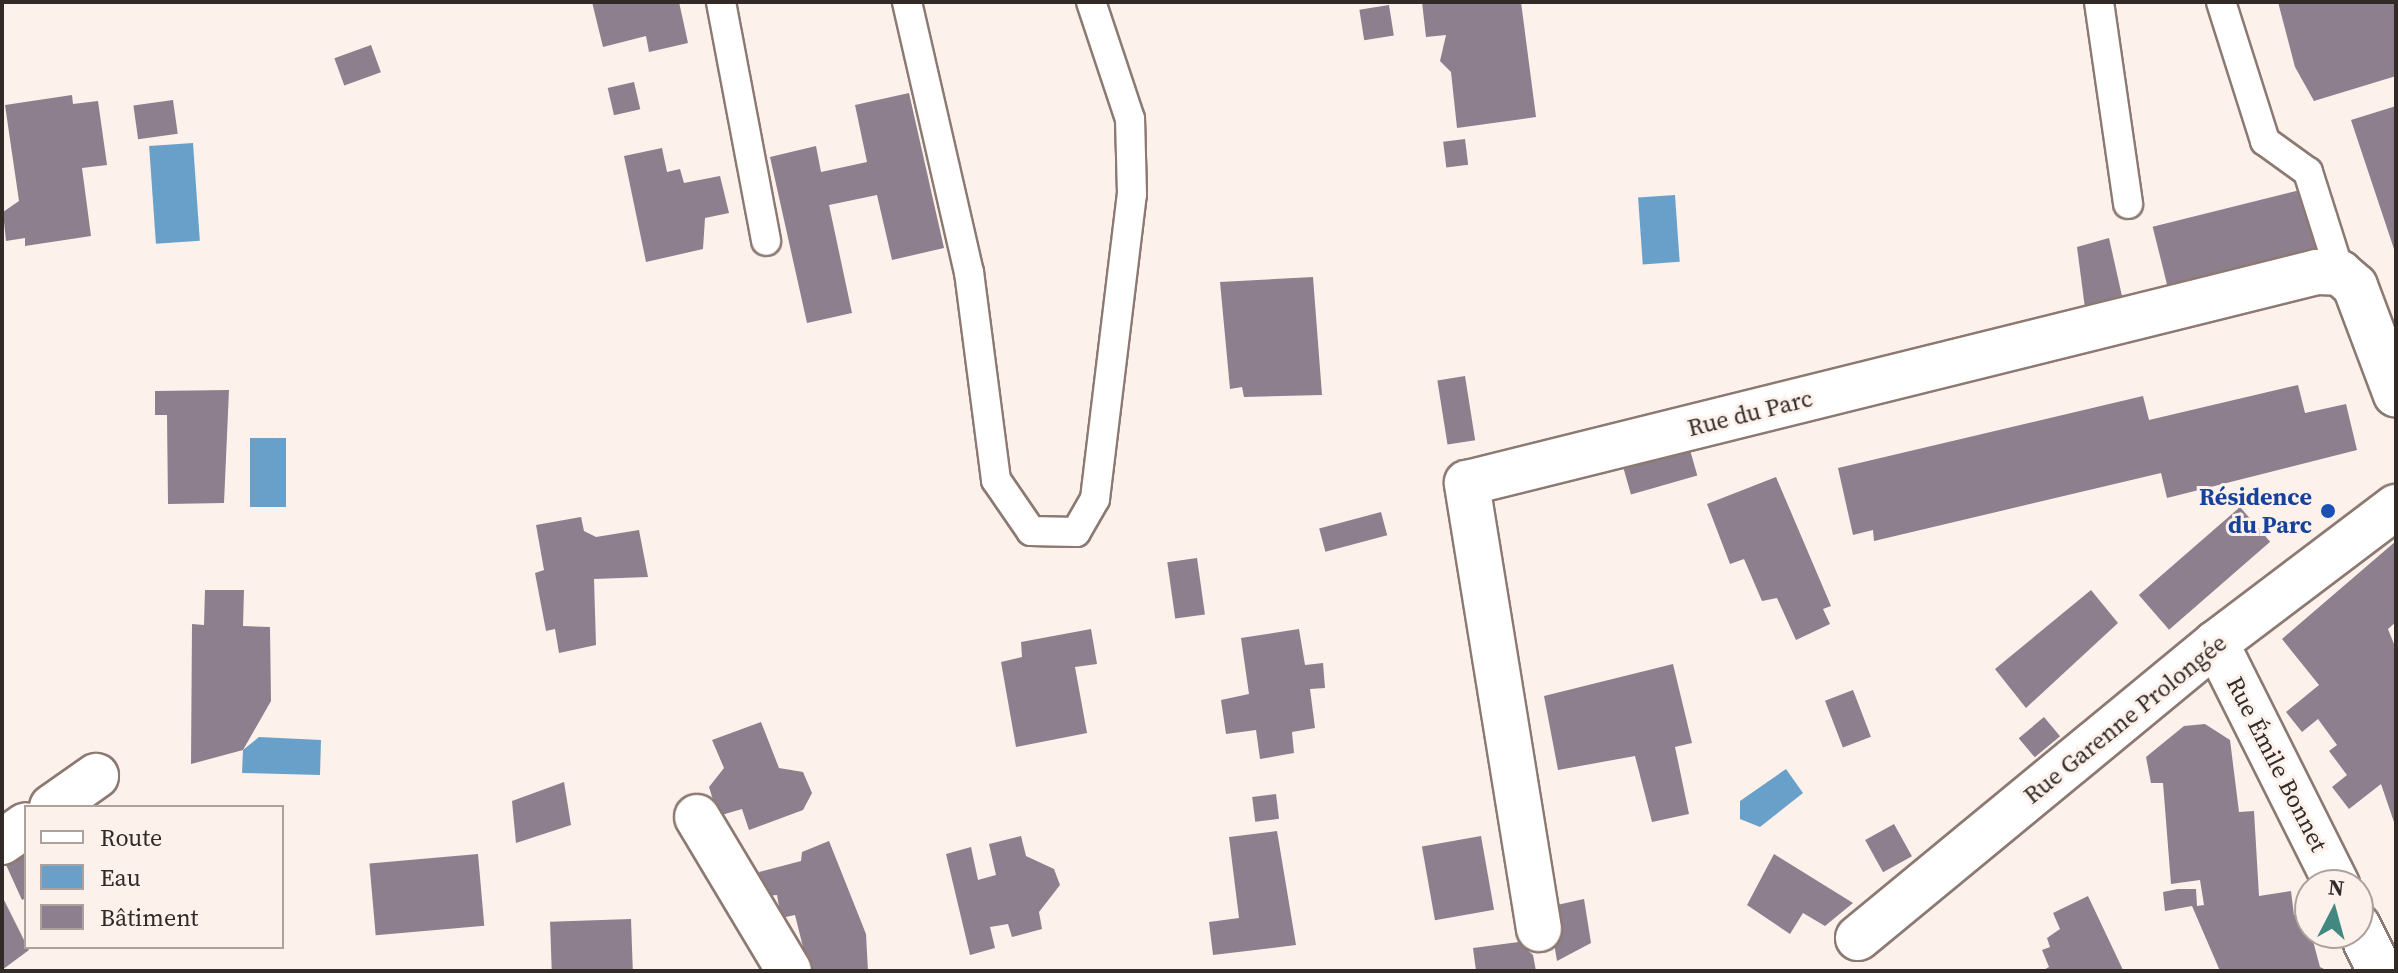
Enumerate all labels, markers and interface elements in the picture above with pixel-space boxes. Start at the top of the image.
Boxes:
street label: Rue du Parc [1685,384,1815,442]
place label: Résidence du Parc [2199,483,2312,539]
marker: Résidence du Parc [2319,502,2337,520]
street label: Rue Garenne Prolongée [2018,628,2232,810]
street label: Rue Émile Bonnet [2220,672,2334,856]
legend [24,805,284,949]
text: Route [100,821,162,854]
text: Eau [100,861,141,894]
north arrow [2294,869,2374,949]
text: N [2327,871,2346,903]
text: Bâtiment [100,901,198,934]

